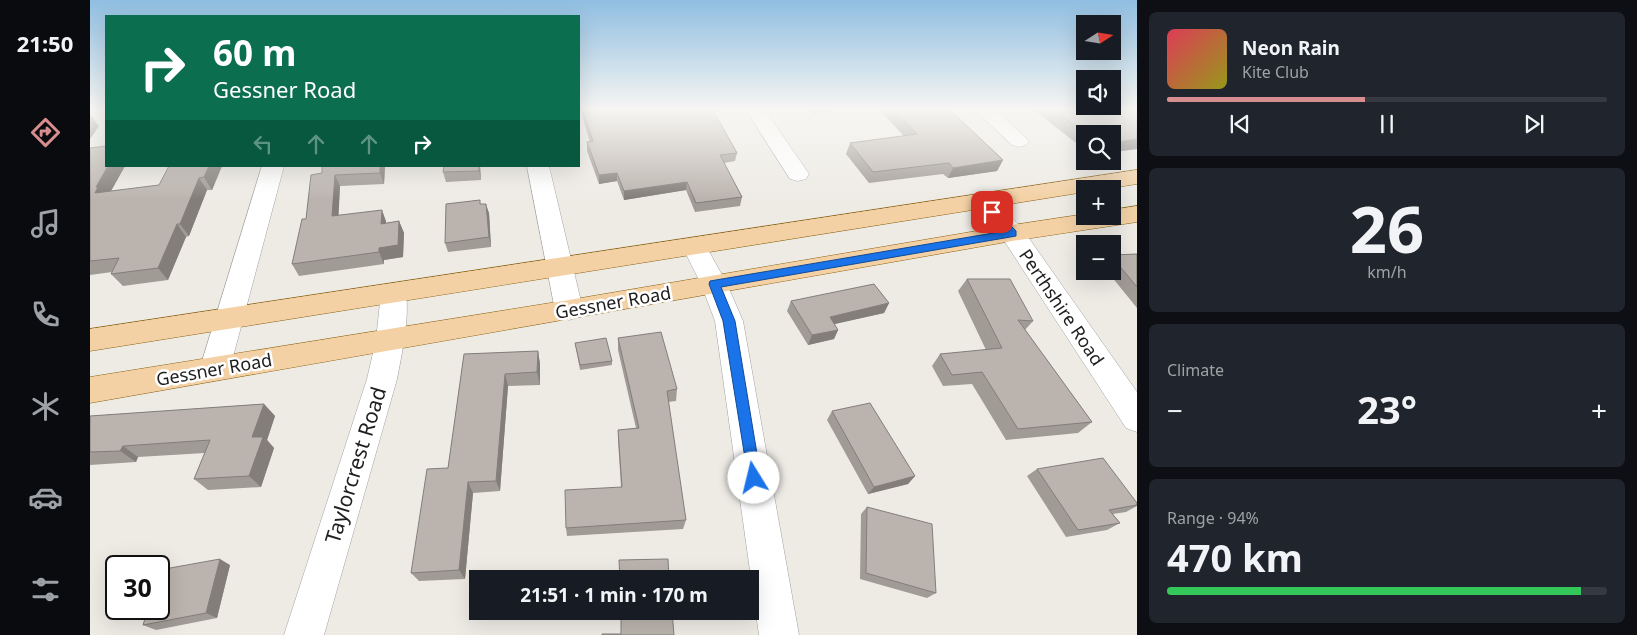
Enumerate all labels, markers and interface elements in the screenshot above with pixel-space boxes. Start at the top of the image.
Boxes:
north arrow [1076,15,1121,60]
map controls [1076,15,1121,280]
text: 21:50 [17,28,73,58]
text: 60 m [213,29,296,76]
icon: right [130,35,195,100]
text: Neon Rain [1242,35,1340,61]
text: Kite Club [1242,61,1309,83]
button: sound [1076,70,1121,115]
text: Gessner Road [213,74,356,104]
icon: previous [1226,110,1254,138]
icon: pause [1373,110,1401,138]
icon: next [1520,110,1548,138]
icon: directions [28,115,63,150]
button: search [1076,125,1121,170]
icon: left [249,130,277,158]
icon: ahead [302,130,330,158]
icon: ahead [355,130,383,158]
icon: right [408,130,436,158]
button: + [1076,180,1121,225]
text: 26 [1350,184,1424,272]
pin [971,191,1013,233]
icon: arrive [978,198,1006,226]
icon: music [28,206,63,241]
button: − [1076,235,1121,280]
street label: Perthshire Road [1014,244,1110,370]
text: km/h [1367,261,1407,283]
street label: Gessner Road [553,280,673,324]
icon: phone [28,297,63,332]
street label: Gessner Road [154,347,274,391]
text: Climate [1167,359,1224,381]
street label: Taylorcrest Road [318,383,392,547]
text: 23° [1357,383,1417,435]
icon: climate [28,389,63,424]
text: − [1167,391,1183,429]
text: + [1591,391,1607,429]
position arrow [727,451,779,503]
icon: car [28,480,63,515]
text: Range · 94% [1167,507,1259,529]
text: 470 km [1167,531,1303,583]
speed limit sign: 30 [105,555,170,620]
icon: filters [28,572,63,607]
text: 21:51 · 1 min · 170 m [520,582,708,608]

